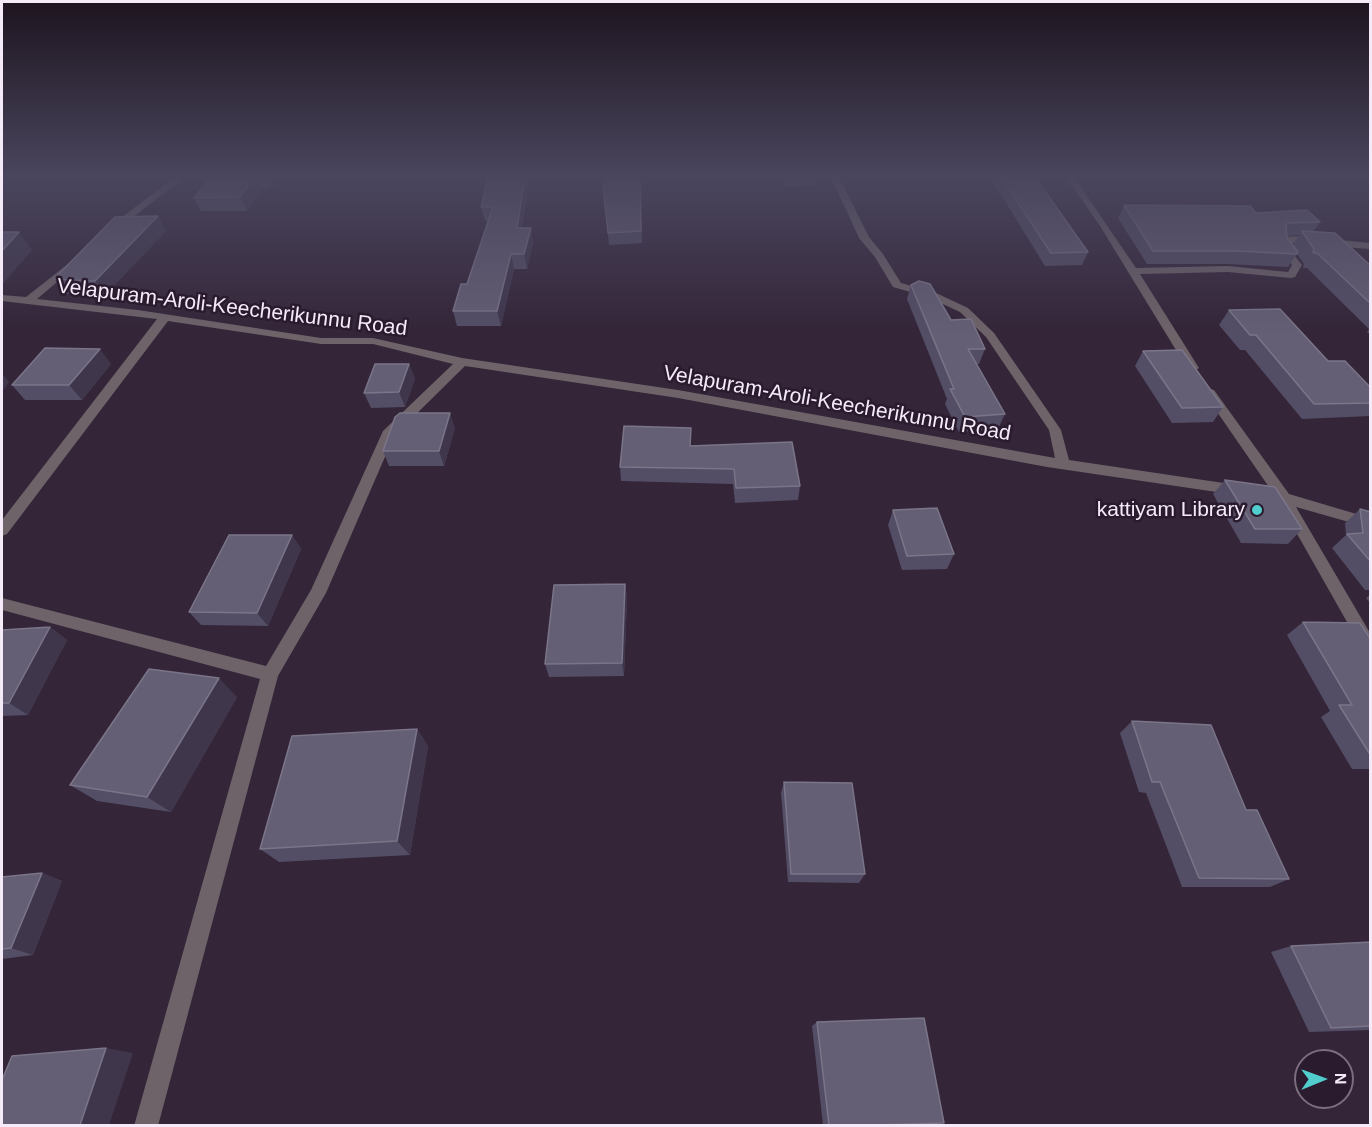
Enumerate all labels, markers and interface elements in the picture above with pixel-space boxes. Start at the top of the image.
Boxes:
street label: Velapuram-Aroli-Keecherikunnu Road [56,274,408,342]
street label: Velapuram-Aroli-Keecherikunnu Road [661,361,1013,447]
place label: kattiyam Library [1097,497,1245,523]
marker: kattiyam Library [1250,503,1264,517]
north arrow [1294,1049,1354,1109]
text: N [1332,1073,1349,1085]

